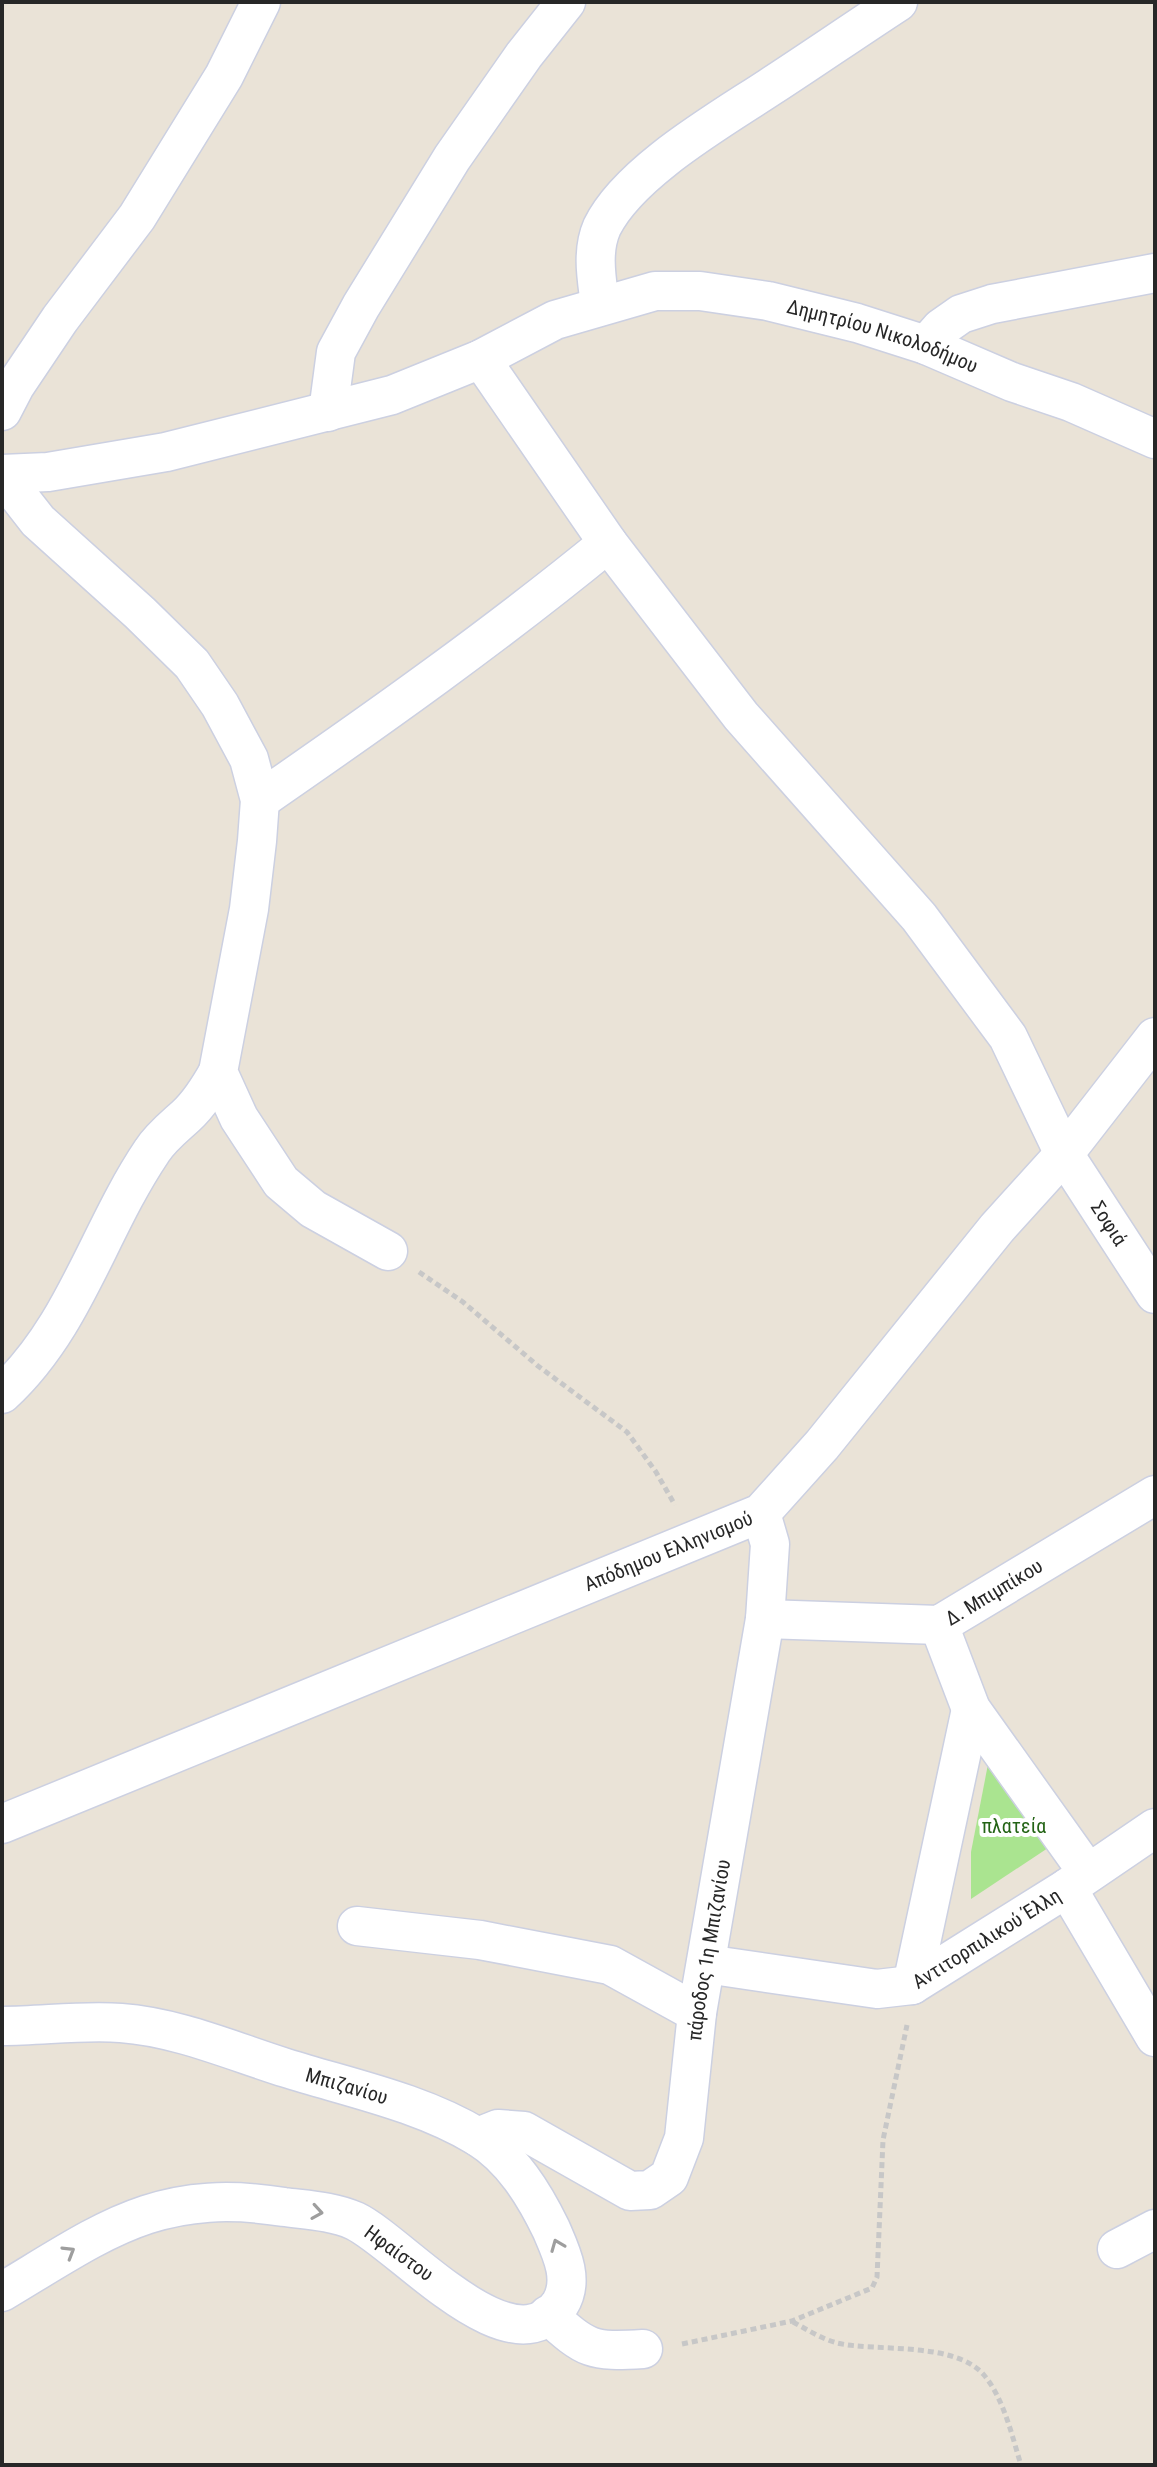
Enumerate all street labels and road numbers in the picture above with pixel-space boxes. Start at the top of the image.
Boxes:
street label: Δημητρίου Νικολοδήμου [785,294,982,378]
street label: Σοφιά [1086,1197,1132,1250]
street label: Απόδημου Ελληνισμού [580,1506,756,1596]
street label: Δ. Μπιμπίκου [941,1554,1047,1631]
street label: πάροδος 1η Μπιζανίου [682,1857,735,2042]
street label: Αντιτορπιλικού Έλλη [908,1883,1065,1994]
street label: Μπιζανίου [303,2063,391,2109]
street label: Ηφαίστου [360,2220,438,2286]

